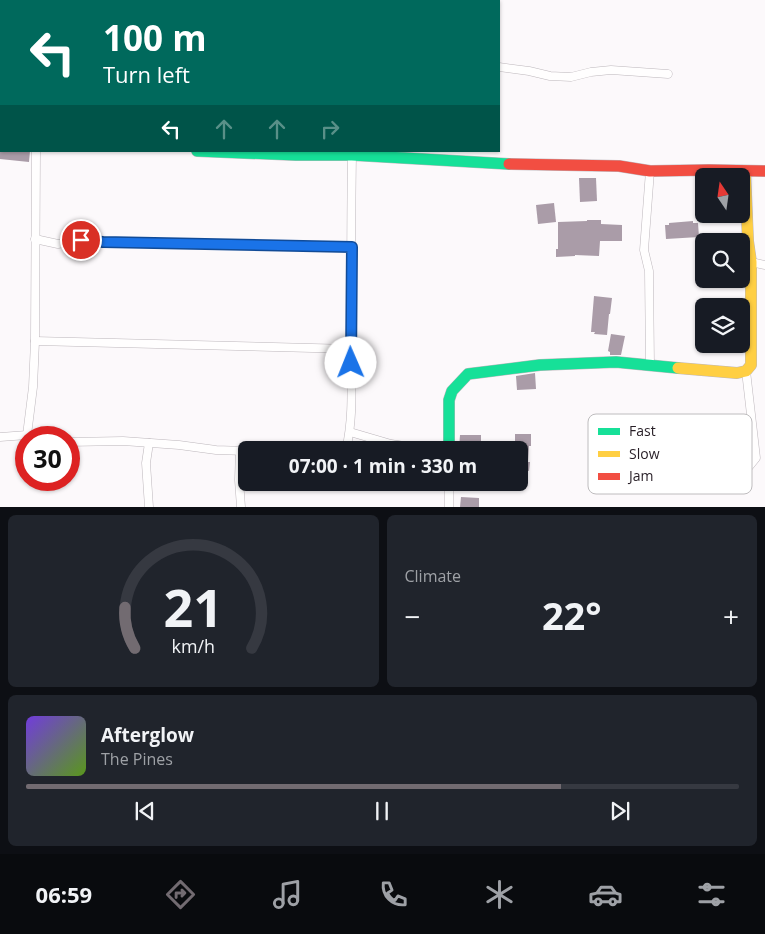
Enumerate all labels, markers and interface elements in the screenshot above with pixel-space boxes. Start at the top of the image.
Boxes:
text: 100 m [103,14,207,61]
icon: left [20,20,85,85]
text: Turn left [103,59,190,89]
icon: left [157,115,185,143]
icon: ahead [210,115,238,143]
icon: ahead [263,115,291,143]
icon: right [316,115,344,143]
north arrow [695,168,750,222]
map controls [695,168,750,353]
pin [60,219,102,261]
icon: arrive [67,226,95,254]
button: search [695,233,750,288]
button: layers [695,298,750,353]
position arrow [324,336,376,388]
legend [588,414,752,494]
text: Fast [629,421,656,440]
speed limit sign: 30 [15,426,80,491]
text: Slow [629,444,660,463]
text: 07:00 · 1 min · 330 m [289,453,477,479]
text: Jam [627,466,654,485]
text: Climate [405,565,461,587]
text: 21 [164,571,223,642]
text: 22° [542,589,602,641]
text: − [405,597,421,635]
text: + [723,597,739,635]
text: km/h [172,634,215,658]
text: Afterglow [101,722,194,748]
text: The Pines [101,748,173,770]
icon: previous [131,797,159,825]
icon: pause [368,797,396,825]
icon: next [606,797,634,825]
icon: directions [163,877,198,912]
icon: music [270,877,305,912]
icon: phone [376,877,411,912]
icon: climate [482,877,517,912]
icon: car [588,877,623,912]
icon: filters [694,877,729,912]
text: 06:59 [36,879,92,909]

